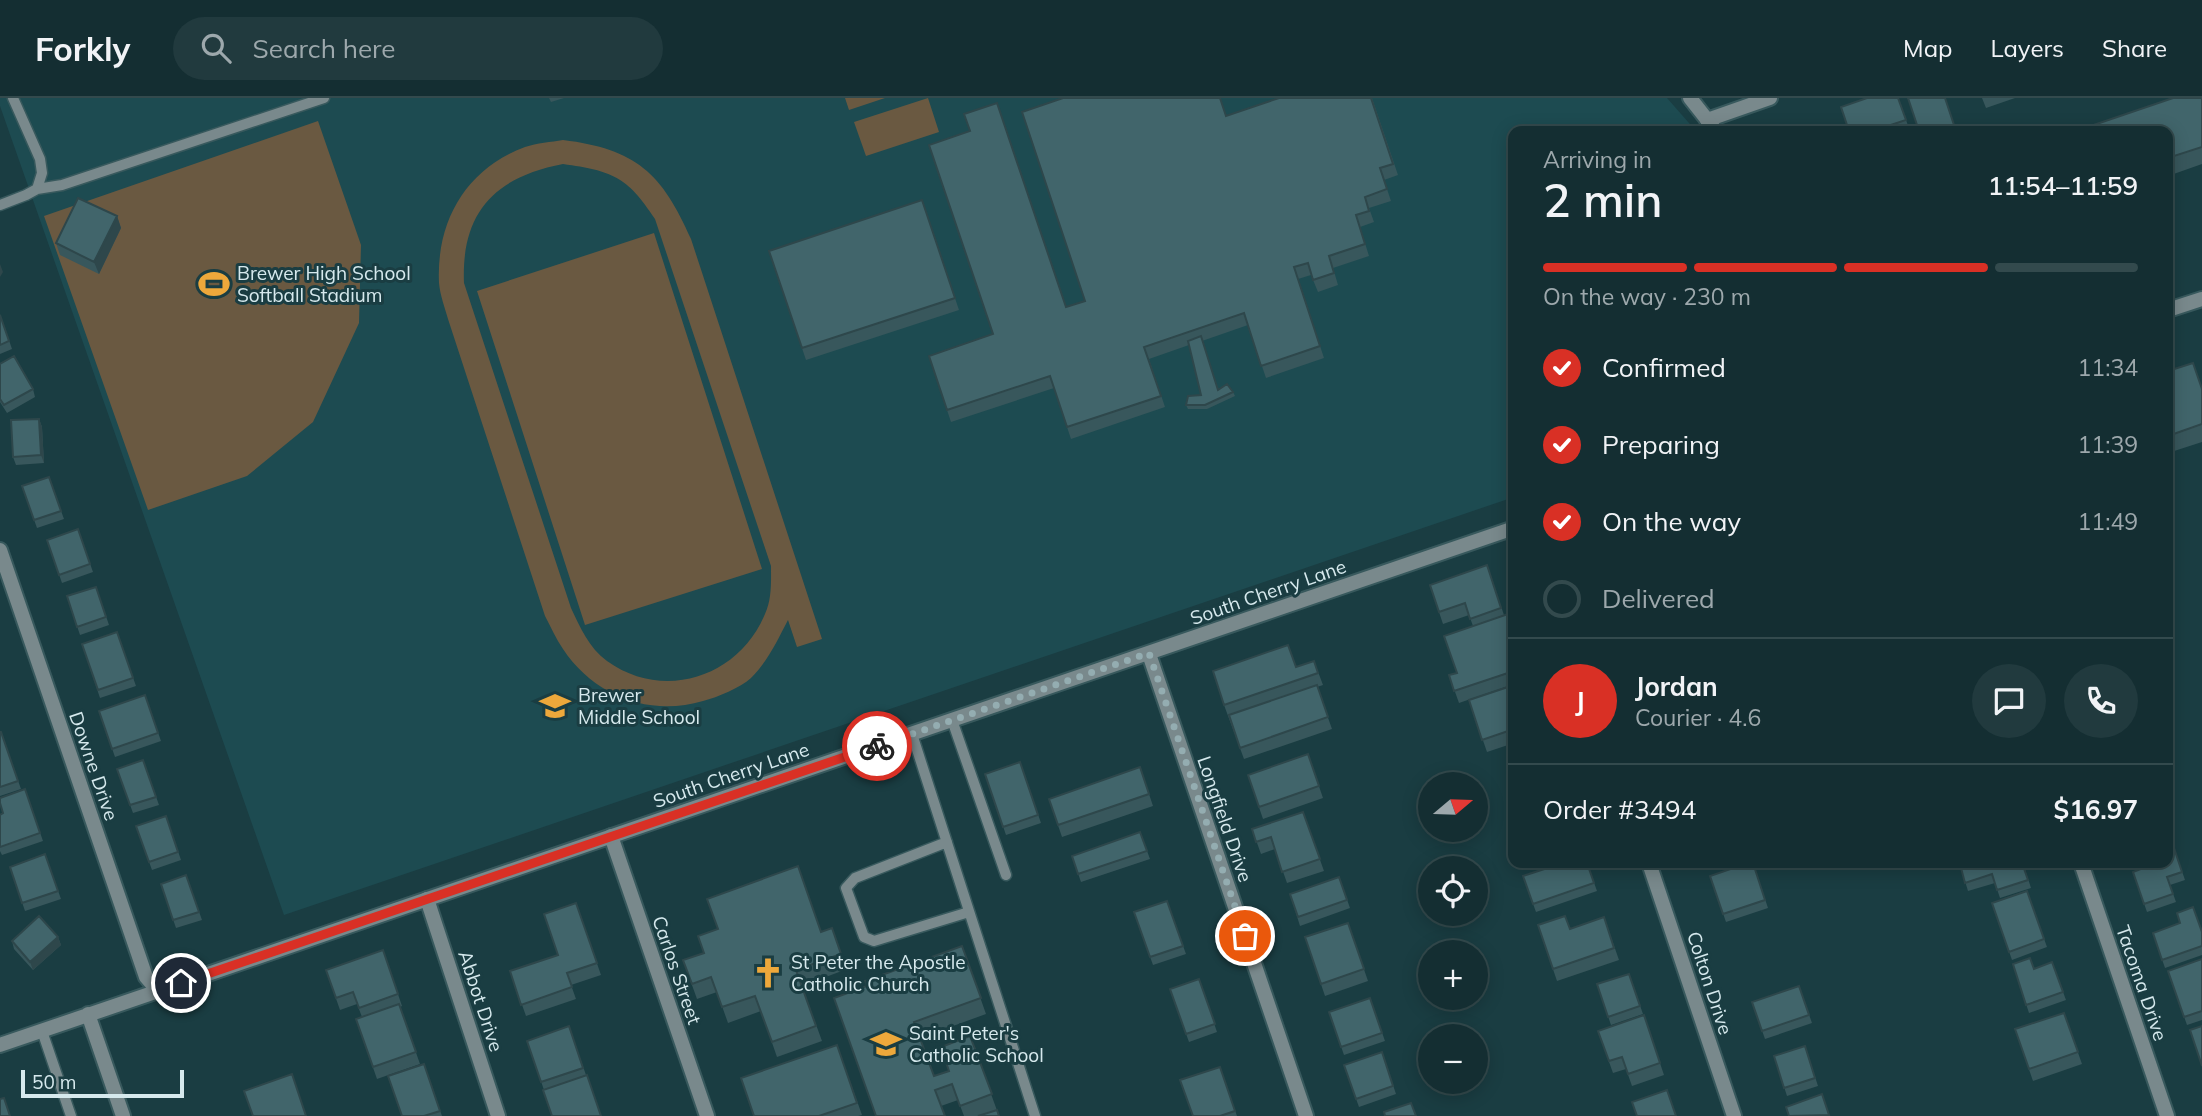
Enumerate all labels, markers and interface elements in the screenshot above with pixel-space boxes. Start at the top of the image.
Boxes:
search box [173,17,663,80]
text: Forkly [35,28,131,69]
icon: search [197,29,235,67]
text: Search here [253,32,395,65]
text: Map [1903,33,1952,63]
text: Layers [1990,33,2064,63]
text: Share [2102,33,2167,63]
text: Arriving in [1543,145,1652,174]
text: 11:54–11:59 [1988,169,2138,202]
text: 2 min [1543,171,1662,229]
place label: Brewer High School Softball Stadium [237,261,411,307]
sports icon: Brewer High School Softball Stadium [197,267,231,301]
text: On the way · 230 m [1543,282,1751,311]
icon: check [1543,349,1581,387]
text: Confirmed [1602,351,1726,384]
text: 11:34 [2078,353,2138,382]
icon: check [1543,426,1581,464]
text: Preparing [1602,428,1720,461]
text: 11:39 [2078,430,2138,459]
icon: check [1543,503,1581,541]
text: On the way [1602,505,1741,538]
text: 11:49 [2078,507,2138,536]
street label: South Cherry Lane [1187,554,1349,630]
text: Delivered [1602,582,1715,615]
button: chat [1972,664,2046,738]
button: phone [2064,664,2138,738]
text: Jordan [1635,670,1718,703]
place label: Brewer Middle School [578,683,700,729]
text: J [1575,685,1585,718]
school or university icon: Brewer Middle School [538,689,572,723]
text: Courier · 4.6 [1635,703,1761,732]
street label: Downe Drive [64,708,124,824]
courier [842,711,912,781]
icon: bike [858,727,896,765]
street label: South Cherry Lane [650,737,812,813]
street label: Longfield Drive [1192,753,1258,885]
north arrow [1418,772,1488,842]
map controls [1418,772,1488,1094]
text: Order #3494 [1543,793,1696,826]
text: $16.97 [2054,793,2138,826]
button: locate [1418,856,1488,926]
pin [1215,906,1275,966]
street label: Carlos Street [647,913,707,1028]
icon: bag [1226,917,1264,955]
street label: Tacoma Drive [2111,922,2173,1044]
street label: Colton Drive [1682,928,1738,1038]
button: + [1418,940,1488,1010]
street label: Abbot Drive [453,947,509,1055]
place label: St Peter the Apostle Catholic Church [791,950,966,996]
pin [151,953,211,1013]
church icon: St Peter the Apostle Catholic Church [751,956,785,990]
icon: home [162,964,200,1002]
place label: Saint Peter's Catholic School [909,1021,1044,1067]
button: − [1418,1024,1488,1094]
school or university icon: Saint Peter's Catholic School [869,1027,903,1061]
scale bar [21,1067,184,1099]
text: 50 m [32,1070,76,1094]

